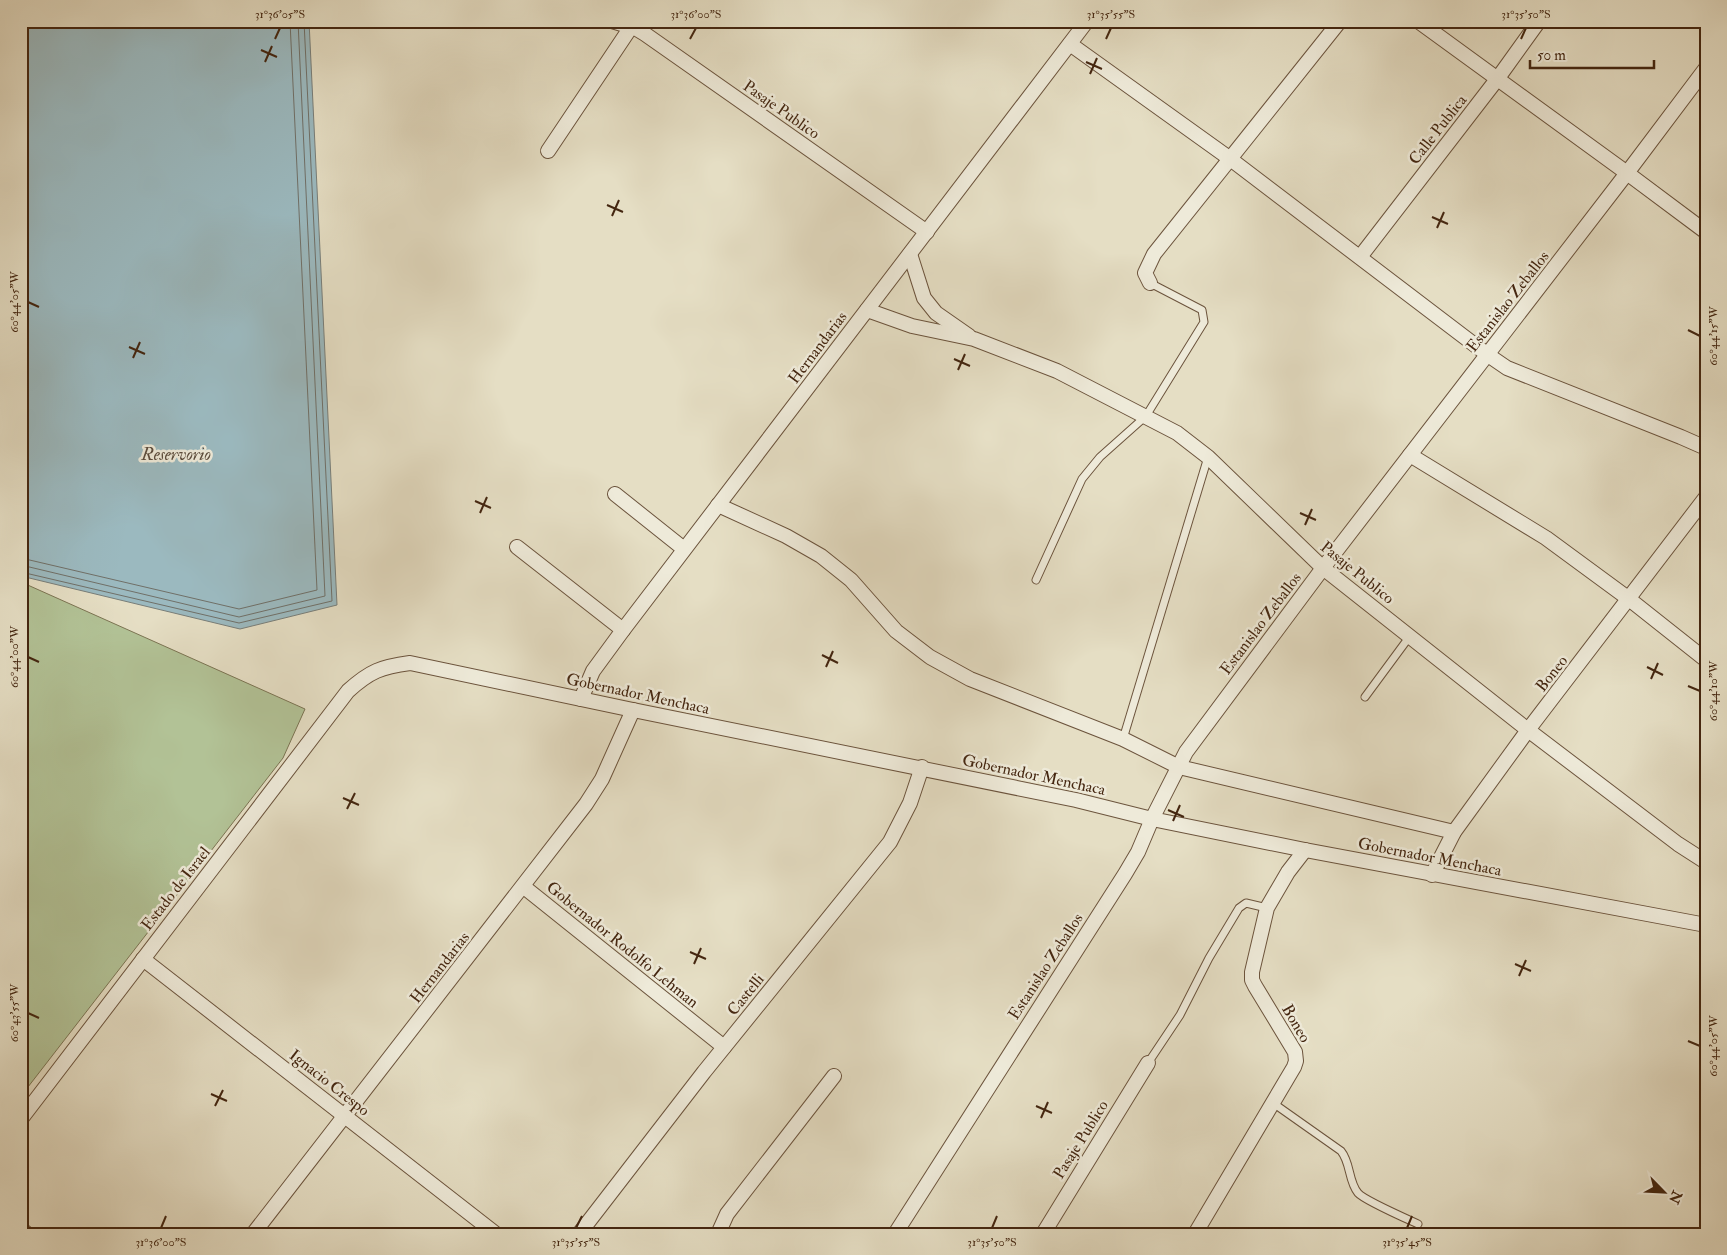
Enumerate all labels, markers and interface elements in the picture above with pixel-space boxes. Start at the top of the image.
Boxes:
text: 31°36'05"S [255,7,305,22]
text: 31°36'00"S [670,7,722,22]
text: 31°35'55"S [1087,7,1135,22]
text: 31°35'50"S [1501,7,1551,22]
scale bar [1530,38,1653,70]
text: 50 m [1537,46,1566,65]
street label: Pasaje Publico [739,76,824,144]
street label: Calle Publica [1404,90,1472,169]
street label: Estanislao Zeballos [1462,247,1554,356]
text: 60°44'05"W [7,271,22,333]
text: 60°44'15"W [1706,306,1721,366]
street label: Hernandarias [784,307,851,388]
water label: Reservorio [140,443,211,466]
street label: Pasaje Publico [1316,537,1399,609]
street label: Estanislao Zeballos [1216,569,1306,679]
text: 60°44'00"W [7,625,22,688]
street label: Boneo [1531,651,1572,696]
text: 60°44'10"W [1706,660,1721,721]
street label: Gobernador Menchaca [564,669,712,719]
street label: Gobernador Menchaca [960,750,1108,800]
street label: Gobernador Menchaca [1356,833,1504,881]
street label: Estado de Israel [137,843,215,935]
street label: Gobernador Rodolfo Lehman [542,877,703,1012]
street label: Estanislao Zeballos [1004,910,1088,1024]
street label: Hernandarias [406,928,474,1007]
street label: Castelli [723,970,769,1020]
text: 60°43'55"W [7,983,22,1042]
street label: Boneo [1277,1001,1315,1046]
text: 60°44'05"W [1706,1015,1721,1077]
street label: Ignacio Crespo [285,1045,374,1121]
street label: Pasaje Publico [1049,1096,1113,1183]
north arrow [1640,1168,1690,1218]
text: N [1665,1187,1686,1207]
text: 31°36'00"S [135,1235,187,1250]
text: 31°35'55"S [552,1235,600,1250]
text: 31°35'50"S [967,1235,1017,1250]
text: 31°35'45"S [1382,1235,1432,1250]

